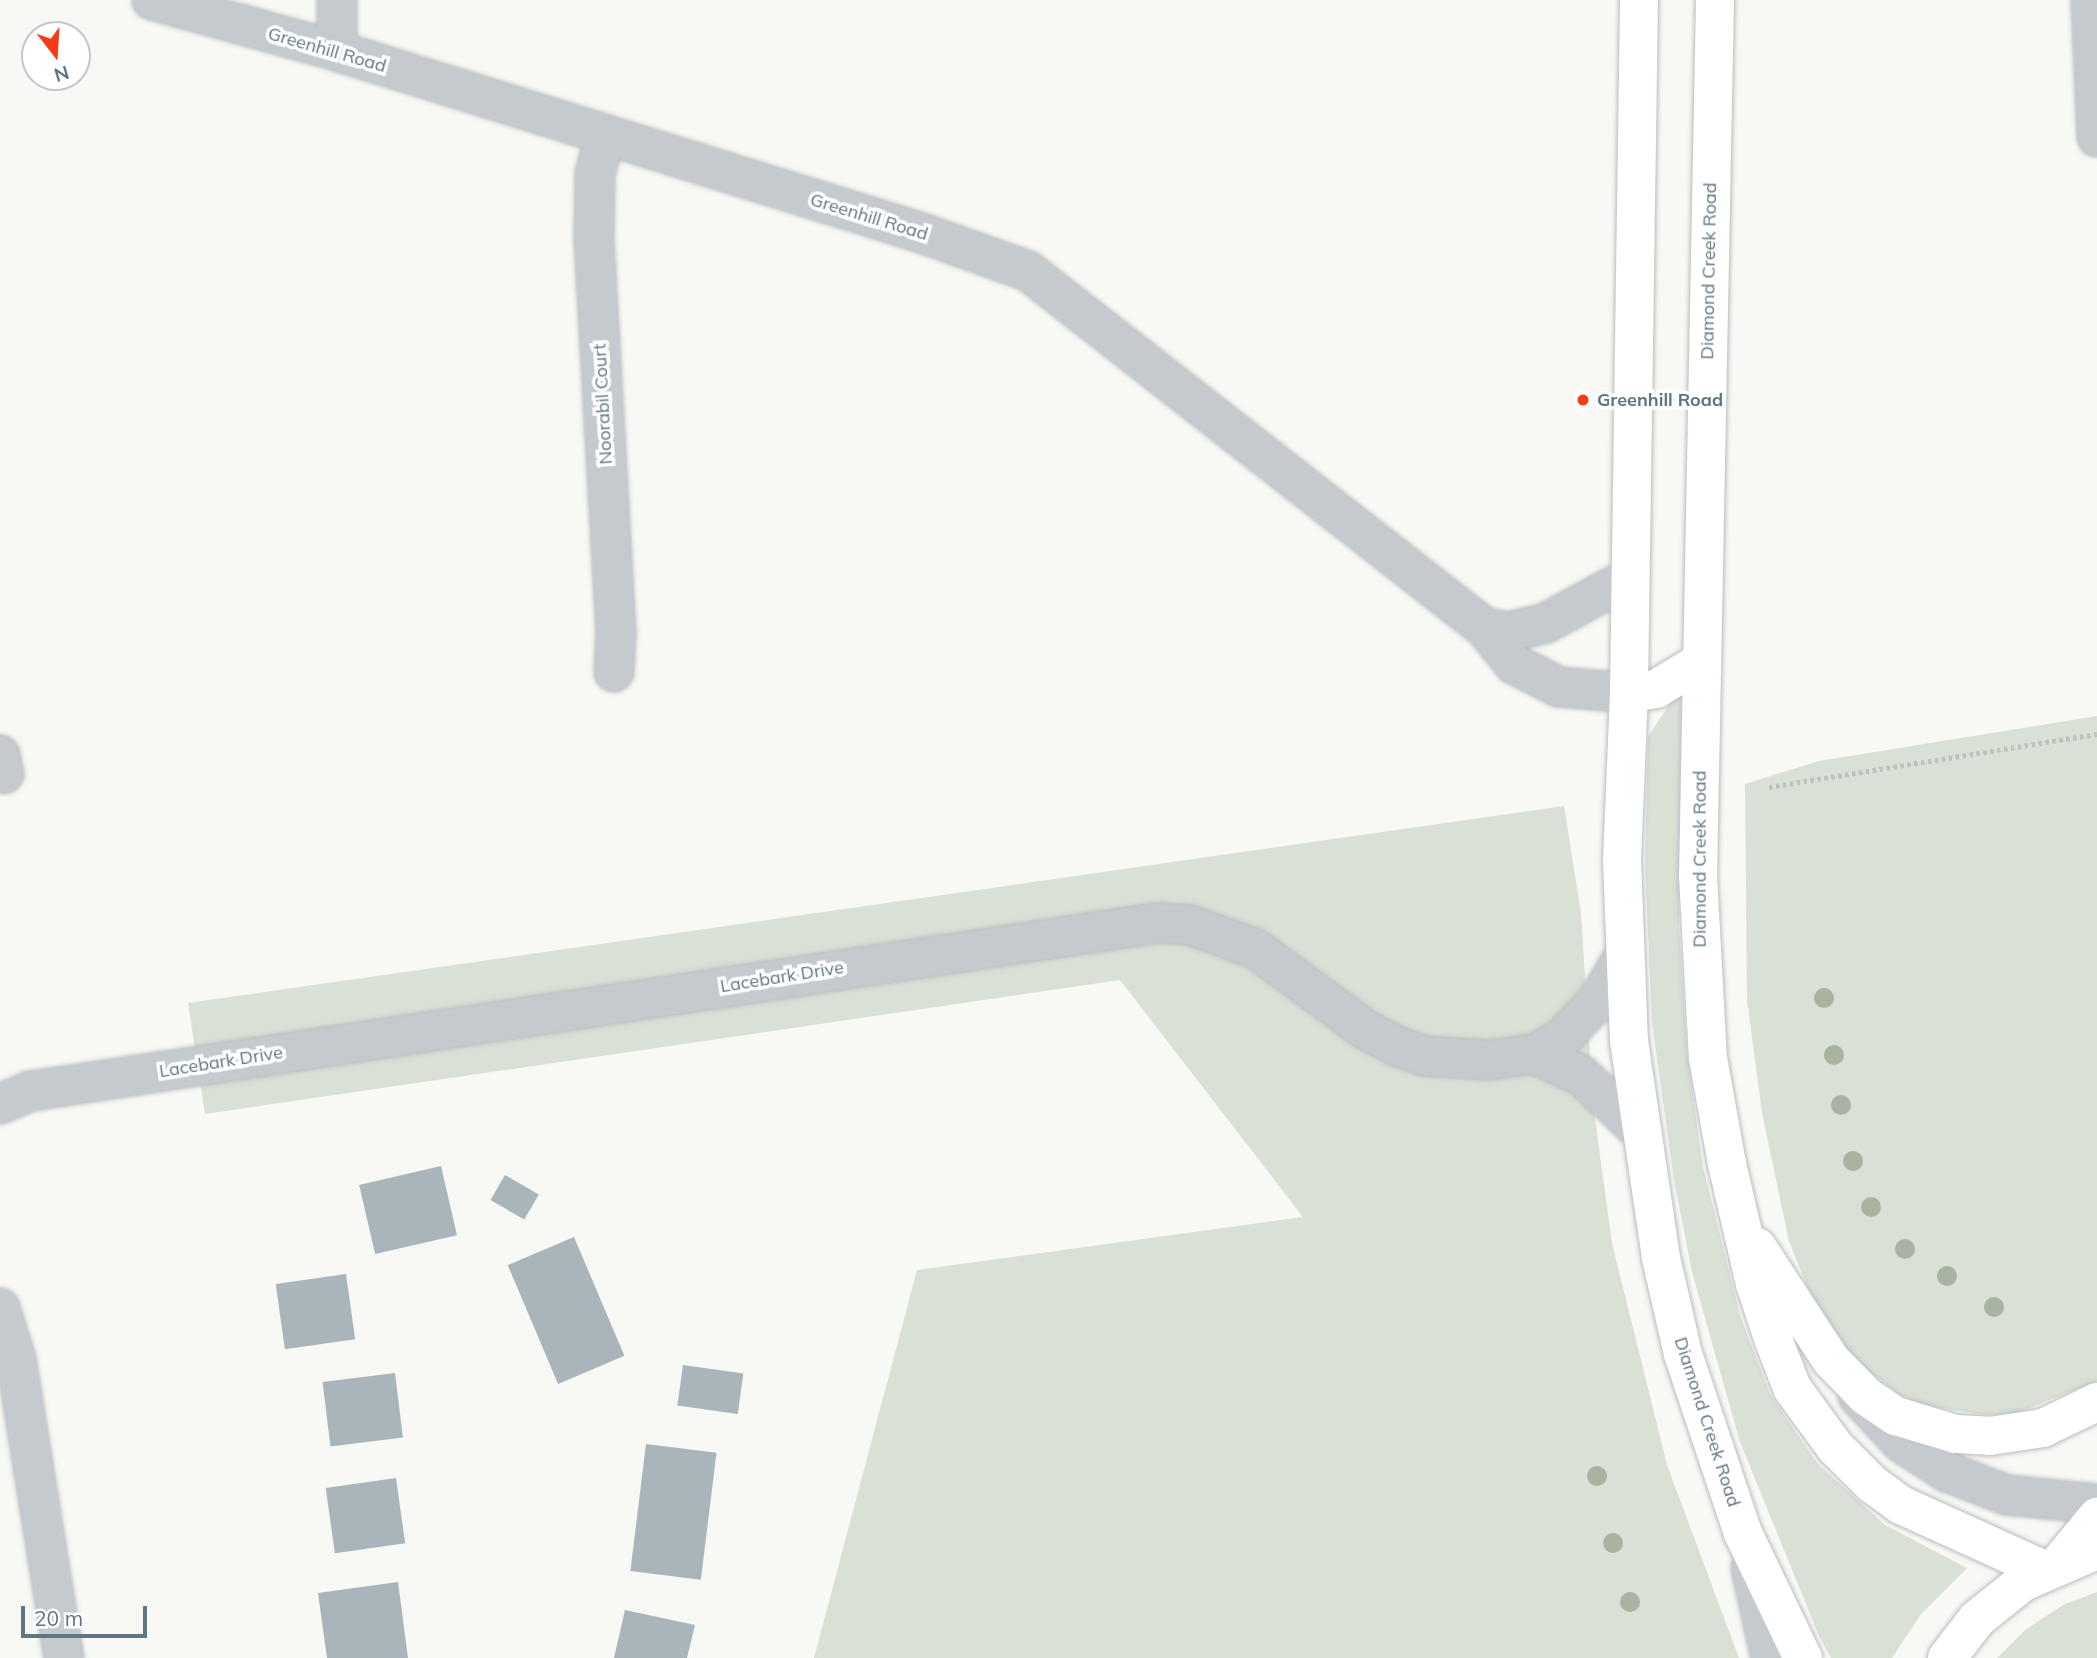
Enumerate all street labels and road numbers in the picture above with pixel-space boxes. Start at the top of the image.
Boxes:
street label: Greenhill Road [265,23,389,77]
street label: Diamond Creek Road [1697,182,1721,360]
street label: Greenhill Road [808,189,930,245]
street label: Noorabil Court [589,343,617,465]
street label: Diamond Creek Road [1689,770,1711,948]
street label: Lacebark Drive [719,957,845,997]
street label: Lacebark Drive [158,1042,284,1082]
street label: Diamond Creek Road [1669,1334,1745,1510]

